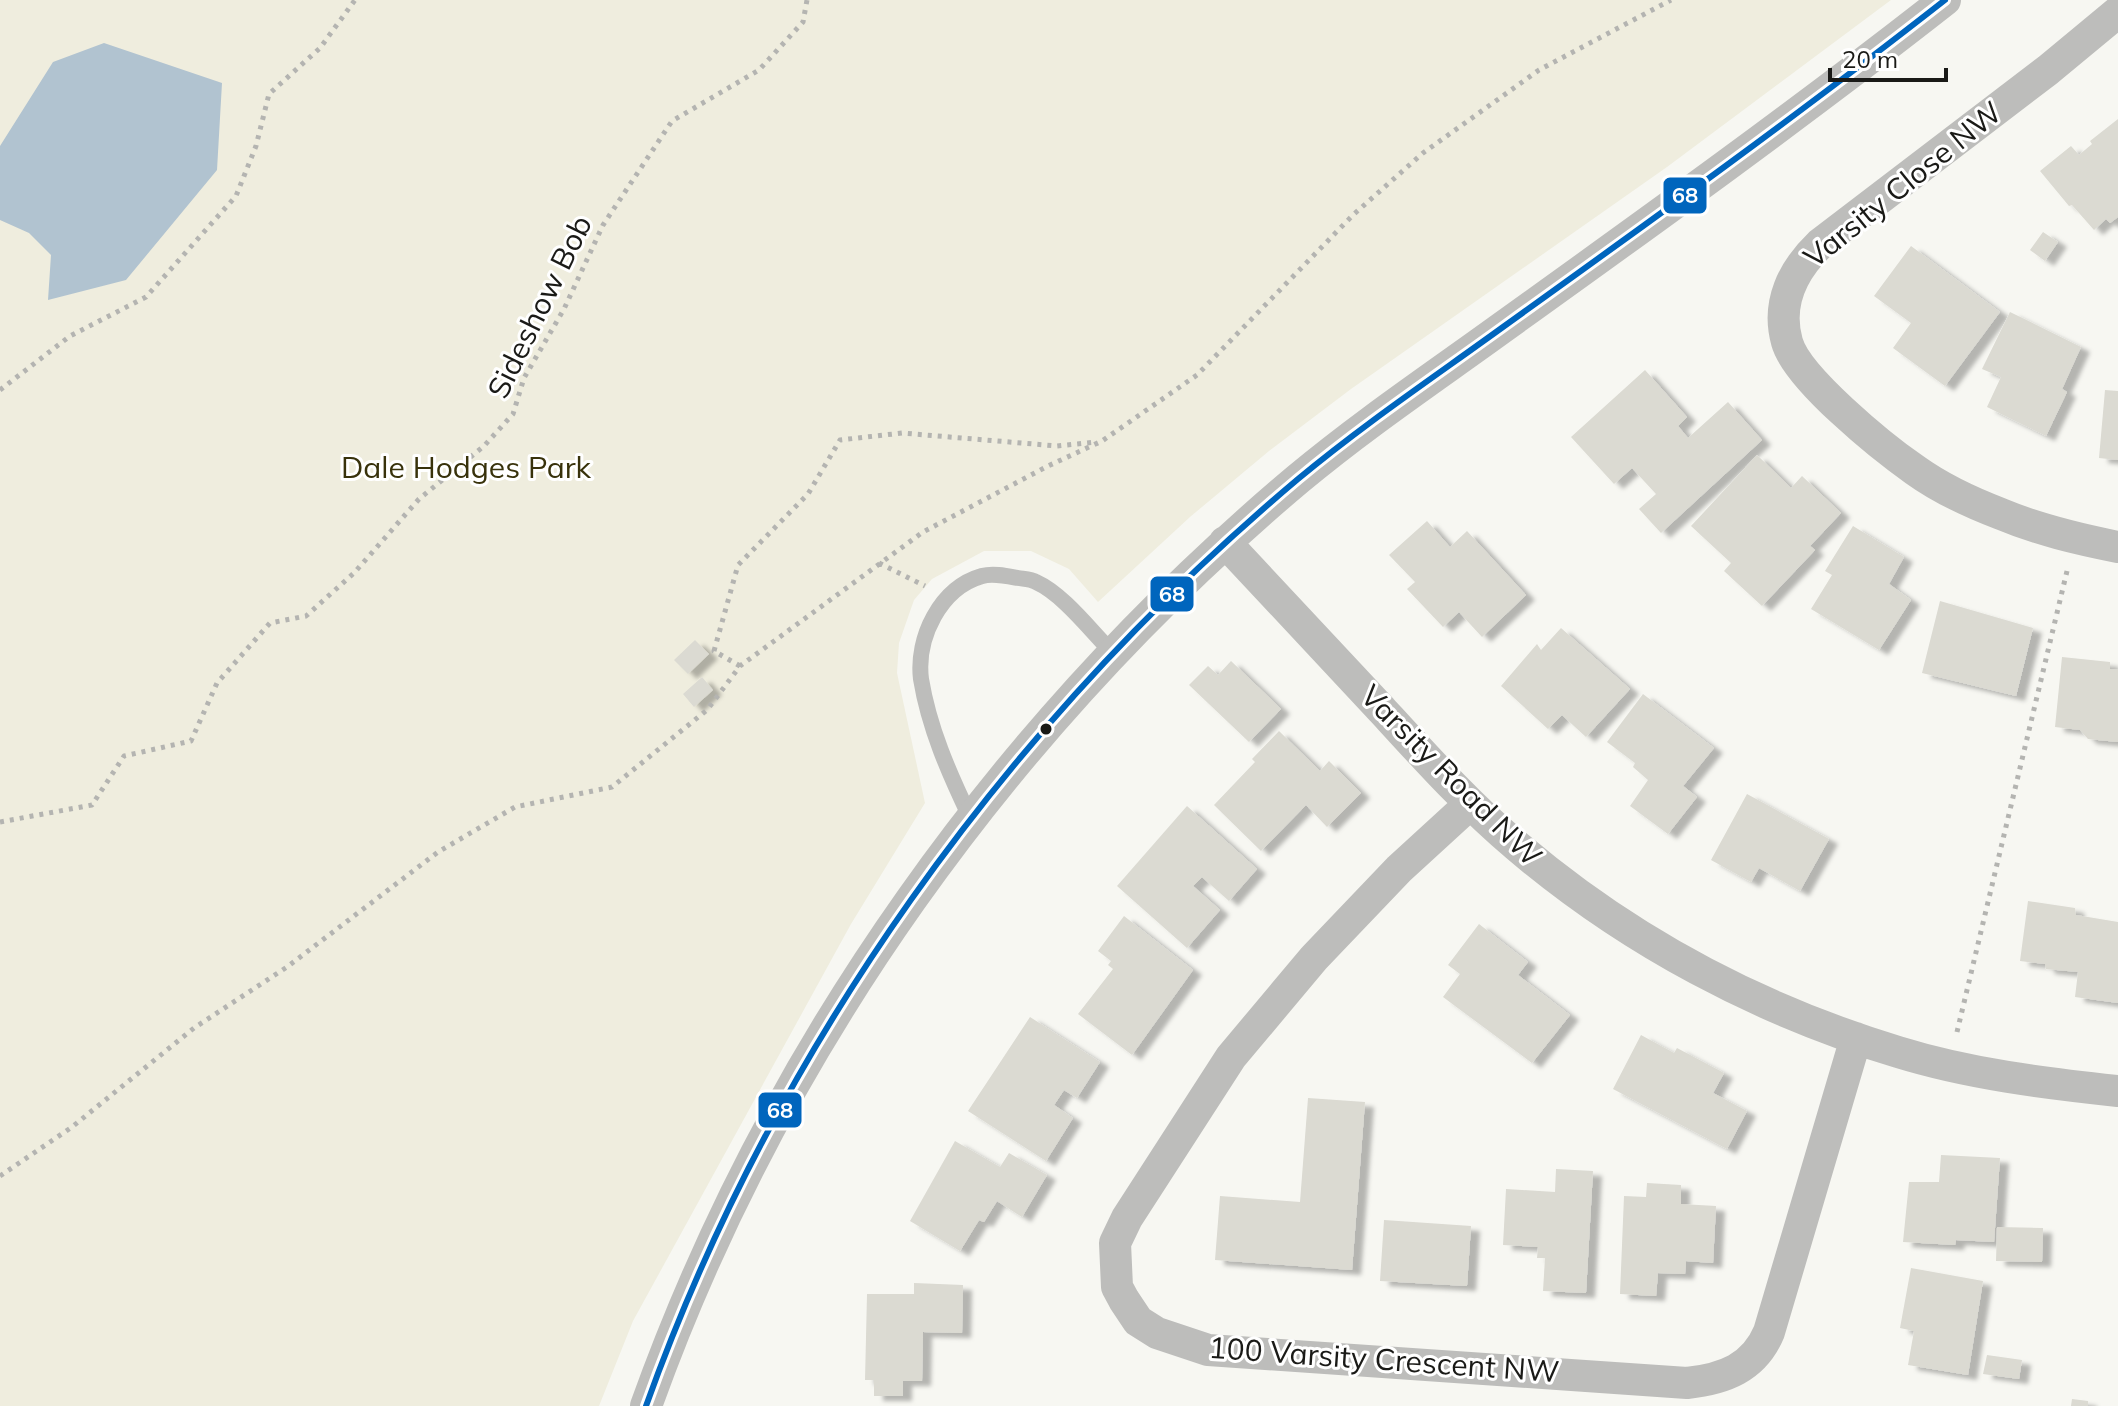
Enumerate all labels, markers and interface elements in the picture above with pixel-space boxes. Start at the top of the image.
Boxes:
scale bar [1830,32,1946,82]
text: 20 m [1842,44,1898,74]
street label: Varsity Close NW [1796,93,2009,276]
line badge: 68 [1662,176,1708,215]
text: 68 [1672,181,1698,209]
street label: Sideshow Bob [478,209,600,404]
park label: Dale Hodges Park [341,448,592,486]
line badge: 68 [1149,575,1195,613]
text: 68 [1159,580,1185,608]
street label: Varsity Road NW [1353,676,1551,874]
unlabelled marker [1038,721,1054,737]
line badge: 68 [757,1091,803,1129]
text: 68 [767,1096,793,1124]
street label: 100 Varsity Crescent NW [1208,1328,1561,1390]

